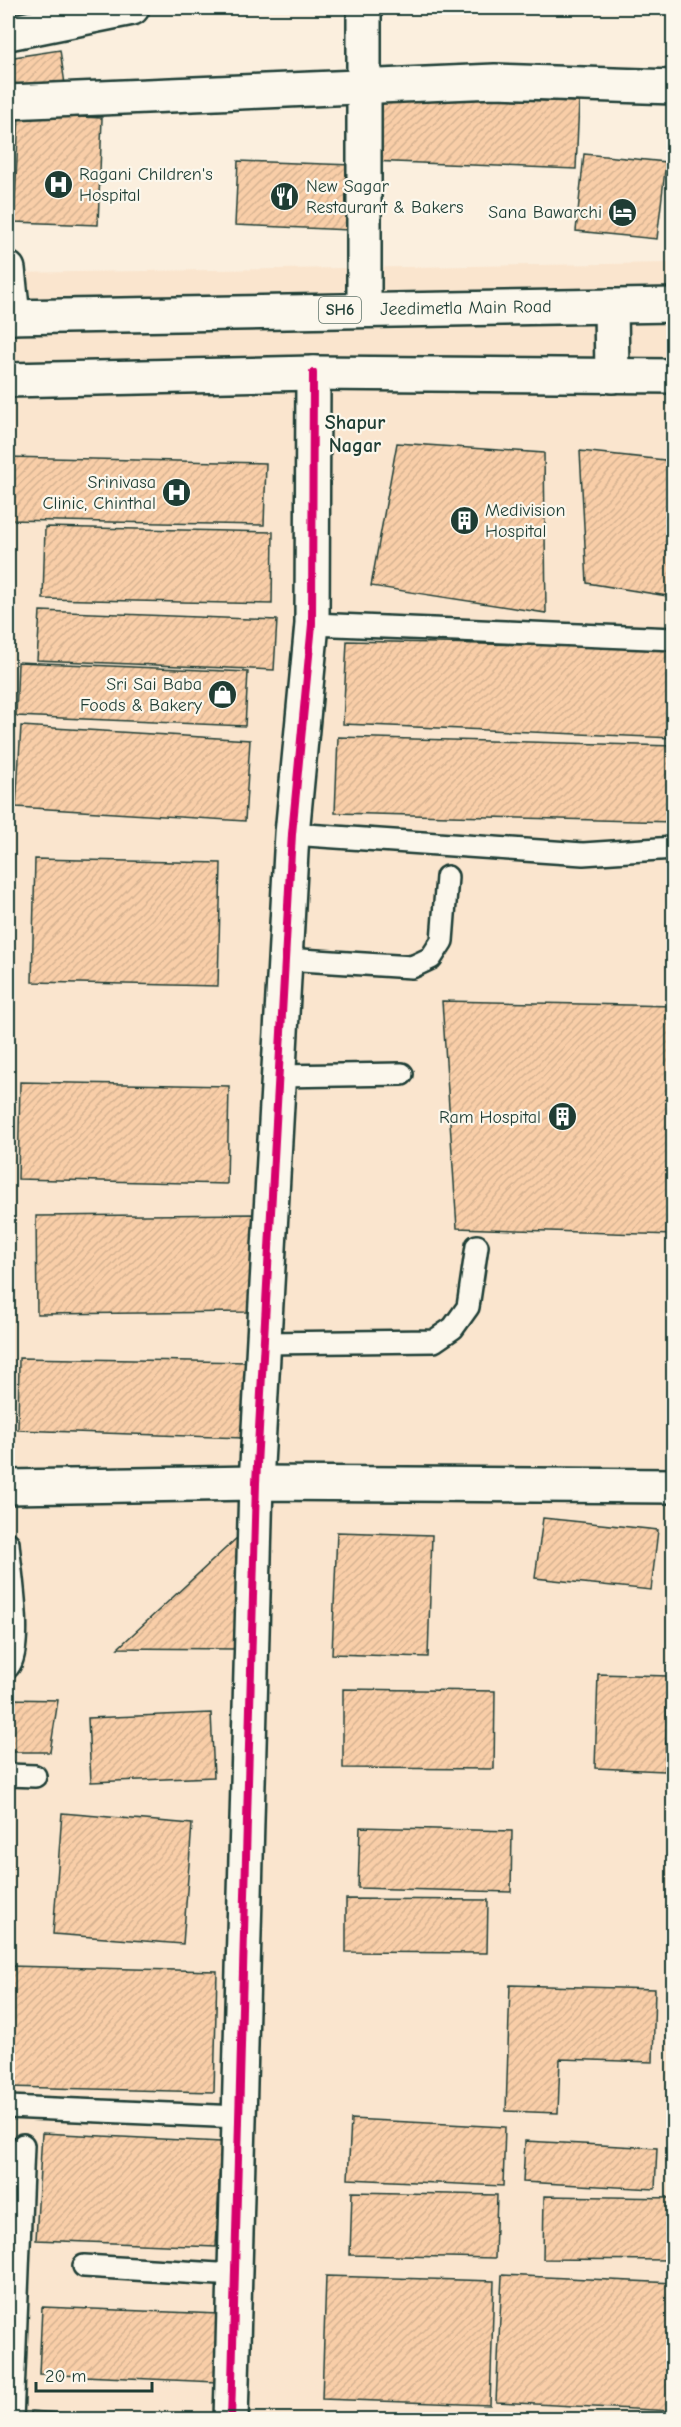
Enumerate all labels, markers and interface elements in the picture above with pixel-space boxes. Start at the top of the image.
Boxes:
place label: Ragani Children's Hospital [79,164,213,206]
hospital icon: Ragani Children's Hospital [42,168,74,200]
place label: New Sagar Restaurant & Bakers [306,176,463,218]
restaurant icon: New Sagar Restaurant & Bakers [269,180,301,212]
hotel icon: Sana Bawarchi [607,196,639,228]
place label: Sana Bawarchi [488,202,602,223]
street label: Jeedimetla Main Road [380,296,552,320]
road number: SH6 [319,297,361,323]
district label: Shapur Nagar [325,411,385,457]
place label: Srinivasa Clinic, Chinthal [42,472,156,514]
hospital icon: Srinivasa Clinic, Chinthal [161,476,193,508]
place label: Medivision Hospital [485,500,565,542]
building icon: Medivision Hospital [448,504,480,536]
place label: Sri Sai Baba Foods & Bakery [80,674,203,716]
shop icon: Sri Sai Baba Foods & Bakery [207,678,239,710]
building icon: Ram Hospital [546,1101,578,1133]
place label: Ram Hospital [439,1107,541,1128]
scale bar [36,2355,152,2393]
text: 20 m [45,2366,86,2387]

